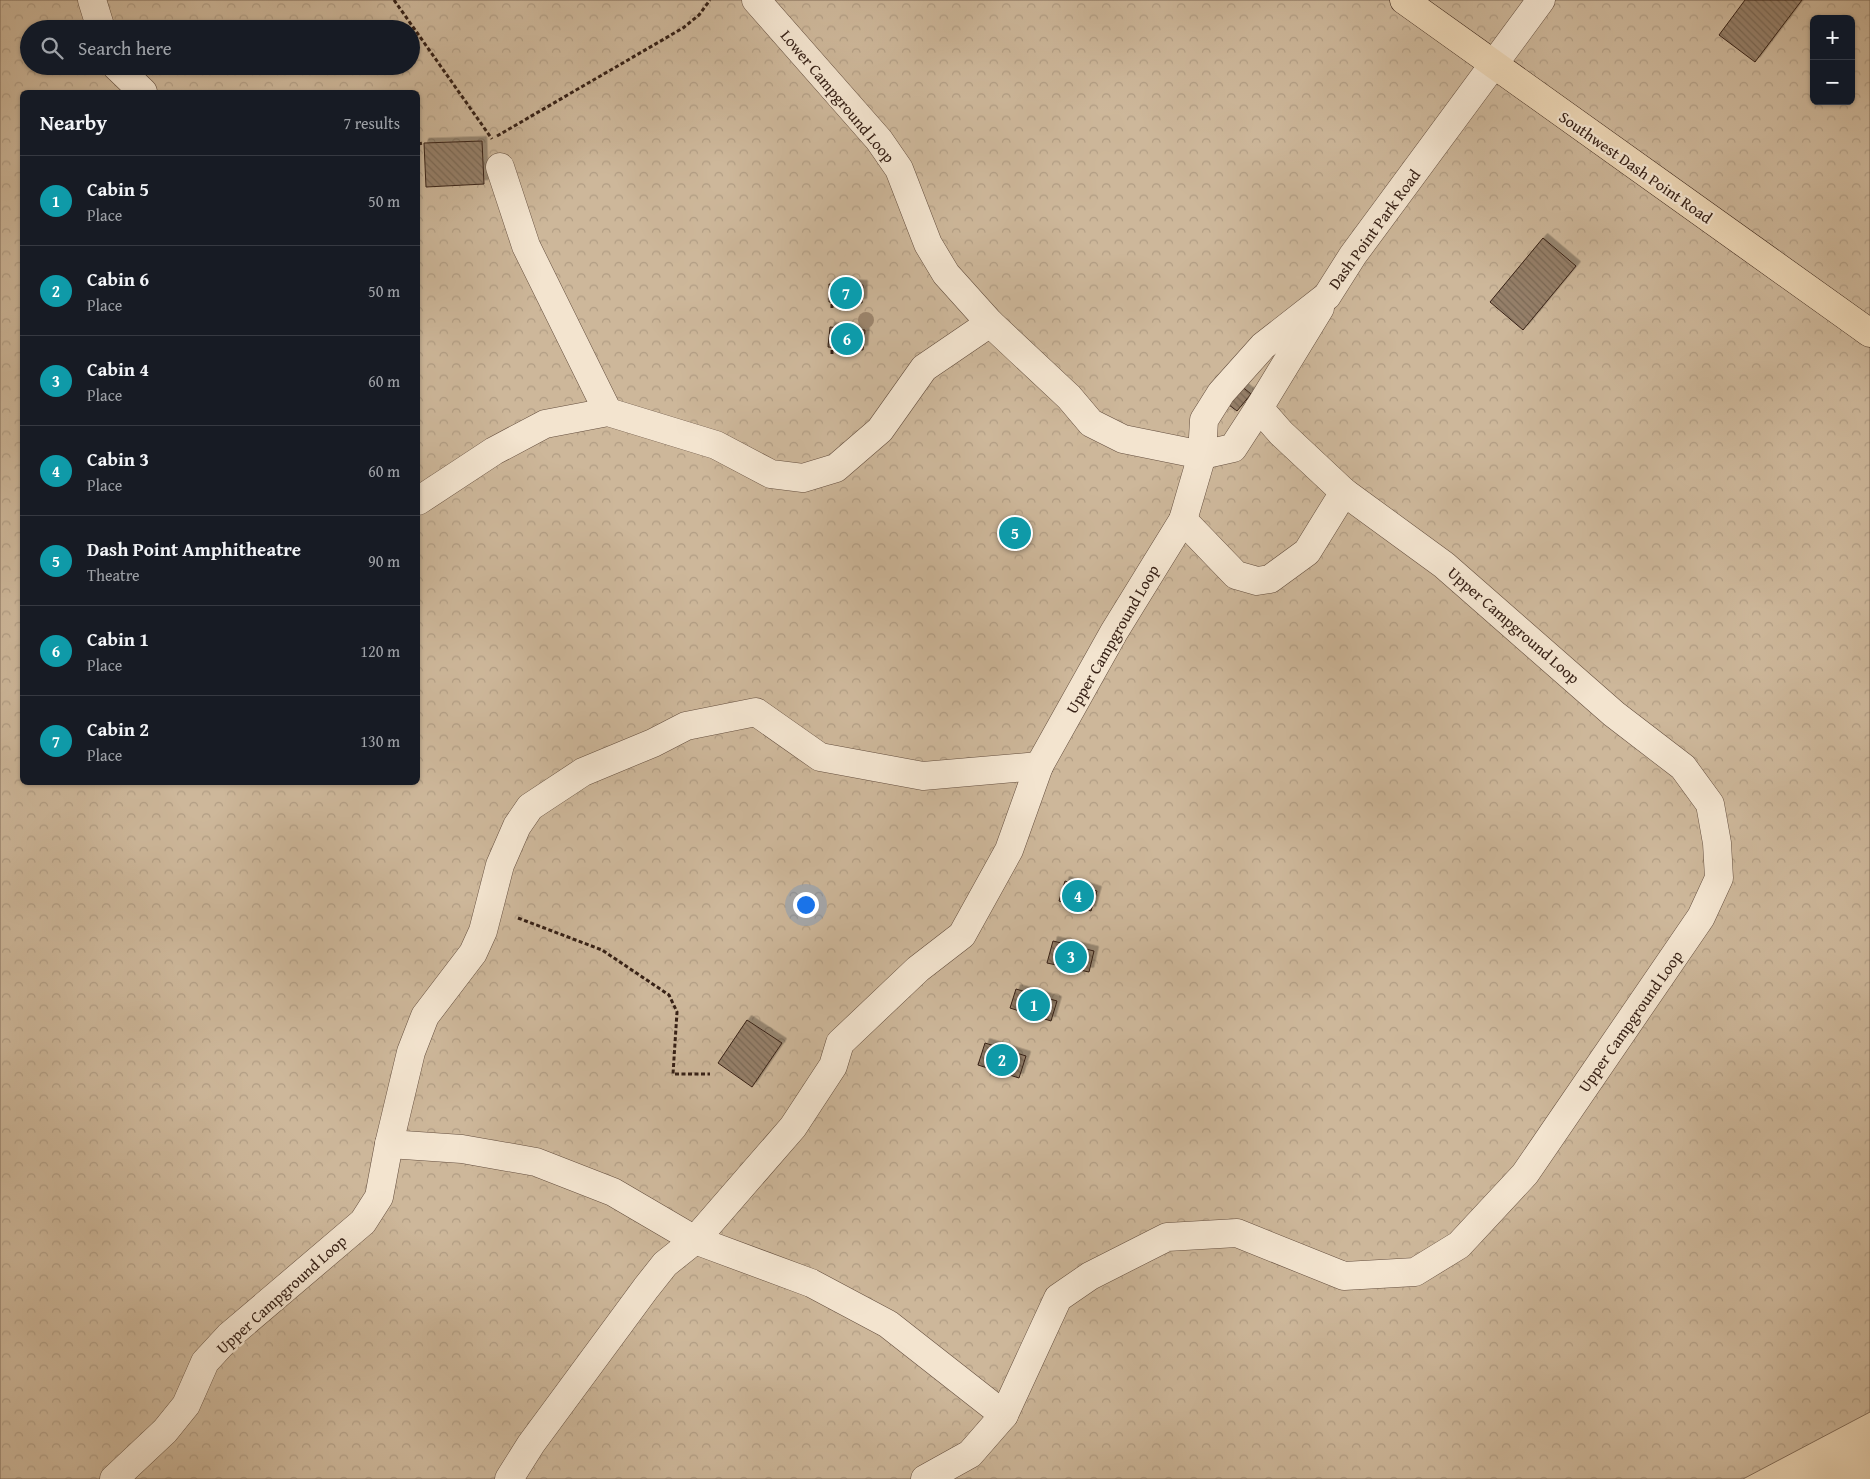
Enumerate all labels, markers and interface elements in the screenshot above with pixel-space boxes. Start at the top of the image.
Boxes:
map controls [1810,15,1855,105]
button: + [1810,15,1855,60]
search box [20,20,420,75]
street label: Lower Campground Loop [775,24,901,168]
icon: search [38,34,66,62]
text: Search here [78,34,172,62]
button: − [1810,60,1855,105]
street label: Southwest Dash Point Road [1554,105,1718,229]
text: Nearby [40,107,107,138]
text: 7 results [343,111,400,135]
street label: Dash Point Park Road [1322,164,1426,294]
text: Cabin 5 [87,175,149,203]
text: 1 [52,189,60,213]
text: 50 m [368,189,400,213]
text: Place [87,203,122,227]
text: Cabin 6 [87,265,149,293]
pin: 7 [830,274,862,312]
text: 2 [52,279,60,303]
text: 50 m [368,279,400,303]
text: Place [87,293,122,317]
pin: 6 [831,320,863,358]
text: Cabin 4 [87,355,149,383]
text: 3 [52,369,60,393]
text: 60 m [368,369,400,393]
text: Place [87,383,122,407]
text: Cabin 3 [87,445,149,473]
text: 4 [52,459,60,483]
text: 60 m [368,459,400,483]
text: Place [87,473,122,497]
pin: 5 [999,514,1031,552]
text: Dash Point Amphitheatre [87,535,301,563]
text: 5 [52,549,60,573]
text: 90 m [368,549,400,573]
street label: Upper Campground Loop [1060,560,1165,718]
street label: Upper Campground Loop [1443,561,1586,690]
text: Theatre [87,563,140,587]
text: Cabin 1 [87,625,149,653]
text: 6 [52,639,60,663]
text: 120 m [360,639,400,663]
text: Place [87,653,122,677]
text: Cabin 2 [87,715,149,743]
text: 7 [52,729,60,753]
text: 130 m [360,729,400,753]
text: Place [87,743,122,767]
pin: 4 [1062,877,1094,915]
your location [793,892,819,918]
pin: 3 [1055,938,1087,976]
street label: Upper Campground Loop [1572,945,1688,1097]
pin: 1 [1018,986,1050,1024]
pin: 2 [986,1041,1018,1079]
street label: Upper Campground Loop [210,1229,352,1359]

